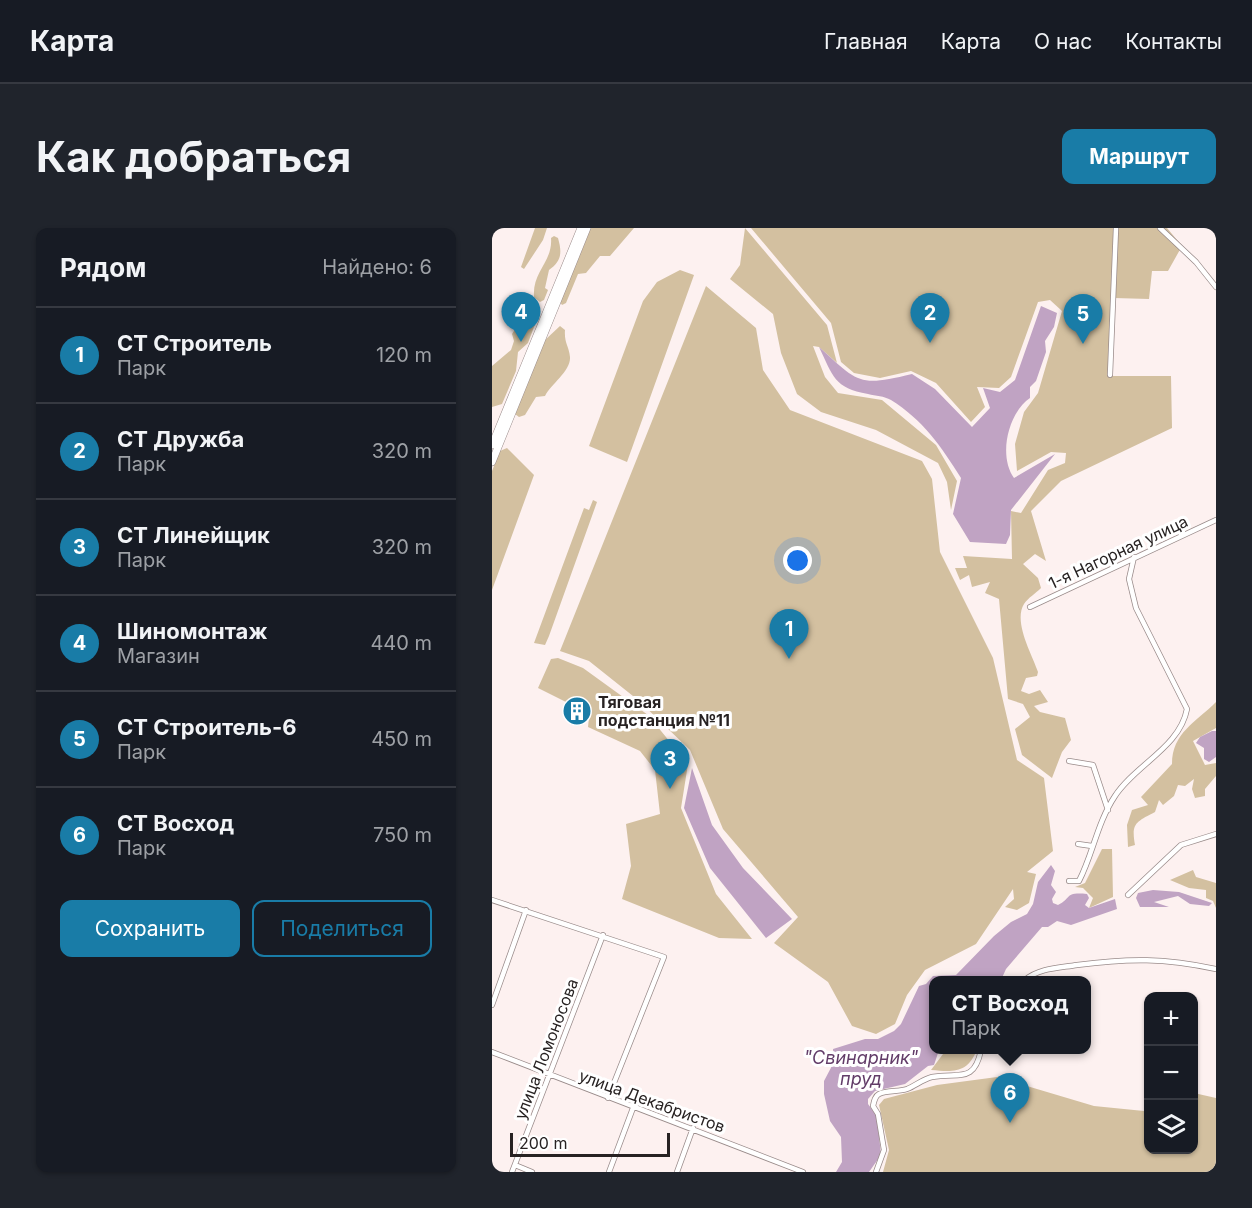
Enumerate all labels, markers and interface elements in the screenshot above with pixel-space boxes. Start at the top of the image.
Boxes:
text: Карта [30,24,114,58]
text: Главная [824,29,908,54]
text: Карта [941,29,1001,54]
text: О нас [1034,29,1092,54]
text: Контакты [1125,29,1222,54]
button: Маршрут [1062,129,1216,184]
text: Как добраться [36,131,351,182]
text: Рядом [60,252,146,283]
text: Найдено: 6 [322,255,432,279]
pin: 4 [501,292,540,342]
pin: 2 [910,294,950,343]
pin: 5 [1064,294,1102,344]
text: СТ Строитель [117,330,272,356]
text: 1 [75,343,84,367]
text: 120 m [376,343,432,367]
text: Парк [117,356,166,380]
text: СТ Дружба [117,426,244,452]
text: 2 [73,439,86,463]
text: 320 m [372,439,432,463]
text: Парк [117,452,166,476]
street label: 1-я Нагорная улица [1045,511,1191,593]
text: СТ Линейщик [117,522,270,548]
text: 3 [73,535,86,559]
text: 320 m [372,535,432,559]
your location [783,546,812,575]
text: Парк [117,548,166,572]
pin: 1 [770,610,808,659]
text: Шиномонтаж [117,618,267,644]
text: 4 [73,631,86,655]
text: 440 m [370,631,432,655]
text: Магазин [117,644,200,668]
place label: Тяговая подстанция №11 [598,692,730,730]
building icon: Тяговая подстанция №11 [561,695,593,727]
text: СТ Строитель-6 [117,714,297,740]
text: 5 [73,727,86,751]
text: 450 m [371,727,432,751]
text: Парк [117,740,166,764]
pin: 3 [650,740,690,789]
text: СТ Восход [117,810,234,836]
text: 6 [73,823,86,847]
text: 750 m [373,823,432,847]
text: Парк [117,836,166,860]
button: Сохранить [60,900,240,957]
button: Поделиться [252,900,432,957]
street label: улица Ломоносова [510,976,582,1122]
popup [929,976,1091,1054]
text: СТ Восход [951,990,1069,1016]
map controls [1144,992,1198,1154]
button: + [1144,992,1198,1046]
text: Парк [951,1016,1001,1040]
button: − [1144,1046,1198,1100]
water label: "Свинарник" пруд [804,1047,918,1089]
street label: улица Декабристов [576,1065,728,1137]
pin: 6 [990,1074,1030,1123]
button: layers [1144,1100,1198,1154]
scale bar [510,1130,670,1158]
text: 200 m [519,1133,567,1153]

